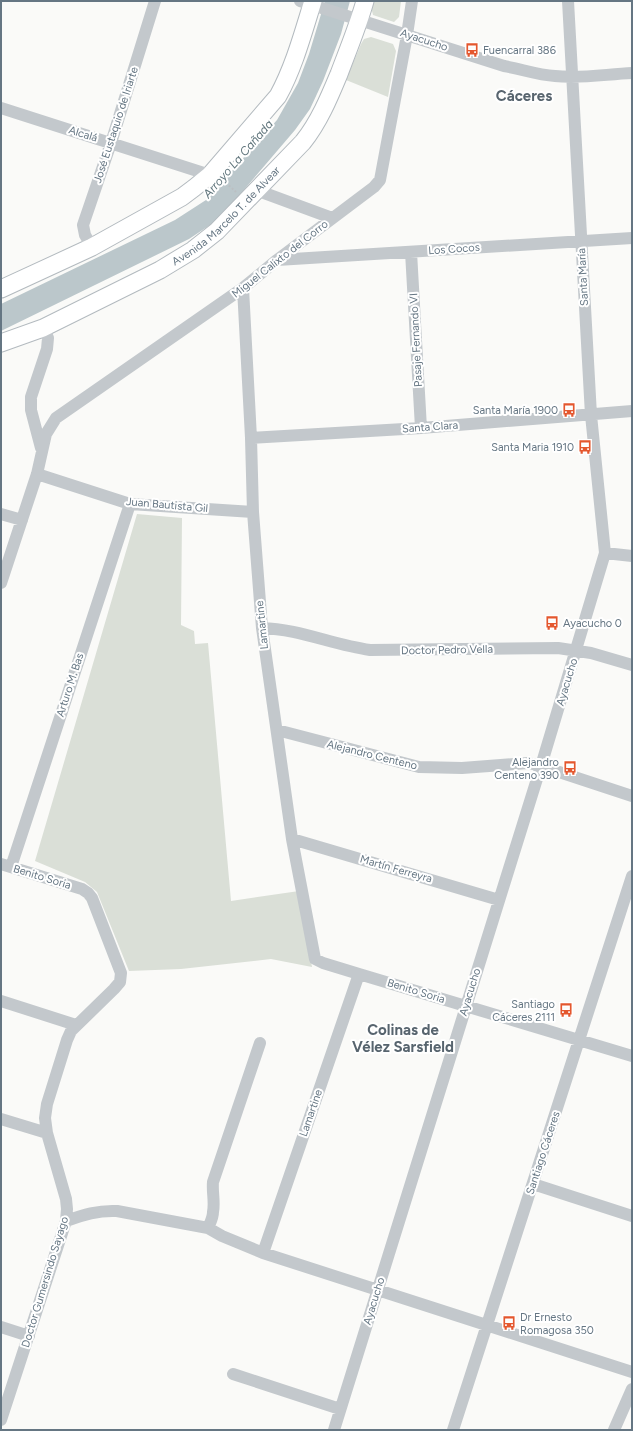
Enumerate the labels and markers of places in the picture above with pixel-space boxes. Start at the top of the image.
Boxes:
bus stop icon: Fuencarral 386 [464,42,480,58]
place label: Fuencarral 386 [483,44,556,57]
bus stop icon: Santa María 1900 [561,402,577,418]
place label: Santa María 1900 [473,404,558,417]
bus stop icon: Santa Maria 1910 [577,439,593,455]
place label: Santa Maria 1910 [491,441,574,454]
bus stop icon: Ayacucho 0 [544,615,560,631]
place label: Ayacucho 0 [563,617,622,630]
place label: Alejandro Centeno 390 [494,756,559,782]
bus stop icon: Alejandro Centeno 390 [562,760,578,776]
place label: Santiago Cáceres 2111 [492,998,555,1024]
bus stop icon: Santiago Cáceres 2111 [558,1002,574,1018]
place label: Dr Ernesto Romagosa 350 [520,1311,594,1337]
bus stop icon: Dr Ernesto Romagosa 350 [501,1315,517,1331]

